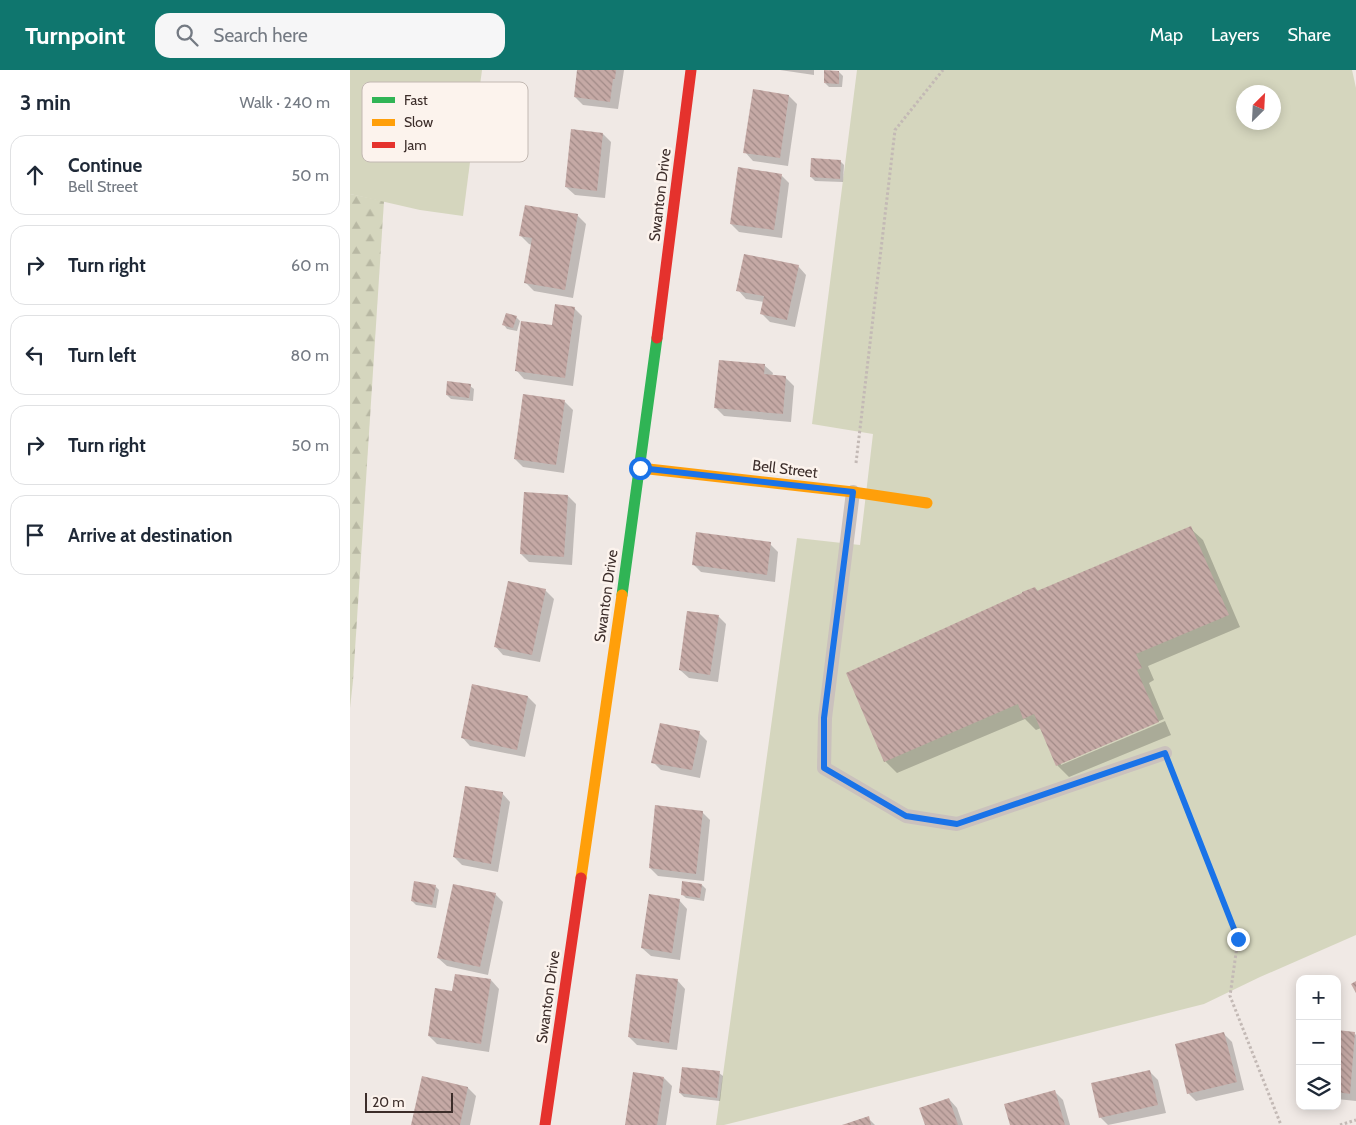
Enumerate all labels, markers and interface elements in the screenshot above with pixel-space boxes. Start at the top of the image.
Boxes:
search box [155,13,505,58]
text: Turnpoint [25,21,125,50]
icon: search [173,21,201,49]
text: Search here [213,24,308,47]
text: Map [1150,24,1183,46]
text: Layers [1211,24,1260,46]
text: Share [1288,24,1331,46]
legend [362,82,528,162]
north arrow [1236,85,1281,130]
text: 3 min [20,90,71,115]
text: Fast [404,91,428,109]
text: Walk · 240 m [239,93,330,112]
text: Slow [404,113,433,131]
text: Jam [403,136,426,154]
street label: Swanton Drive [645,147,675,243]
text: Continue [68,154,142,177]
icon: ahead [21,161,49,189]
text: 50 m [292,166,329,185]
text: Bell Street [68,177,138,196]
icon: right [21,251,49,279]
text: Turn right [68,254,146,277]
text: 60 m [291,256,329,275]
icon: left [21,341,49,369]
text: Turn left [68,344,136,367]
text: 80 m [291,346,329,365]
icon: right [21,431,49,459]
text: Turn right [68,434,146,457]
text: 50 m [292,436,329,455]
street label: Bell Street [751,456,819,482]
route start [629,457,652,480]
icon: arrive [21,521,49,549]
text: Arrive at destination [68,524,232,547]
street label: Swanton Drive [591,548,621,644]
route end [1227,928,1250,951]
street label: Swanton Drive [533,949,563,1045]
map controls [1296,975,1341,1110]
button: + [1296,975,1341,1020]
button: − [1296,1020,1341,1065]
button: layers [1296,1065,1341,1110]
scale bar [365,1090,452,1113]
text: 20 m [372,1093,405,1111]

